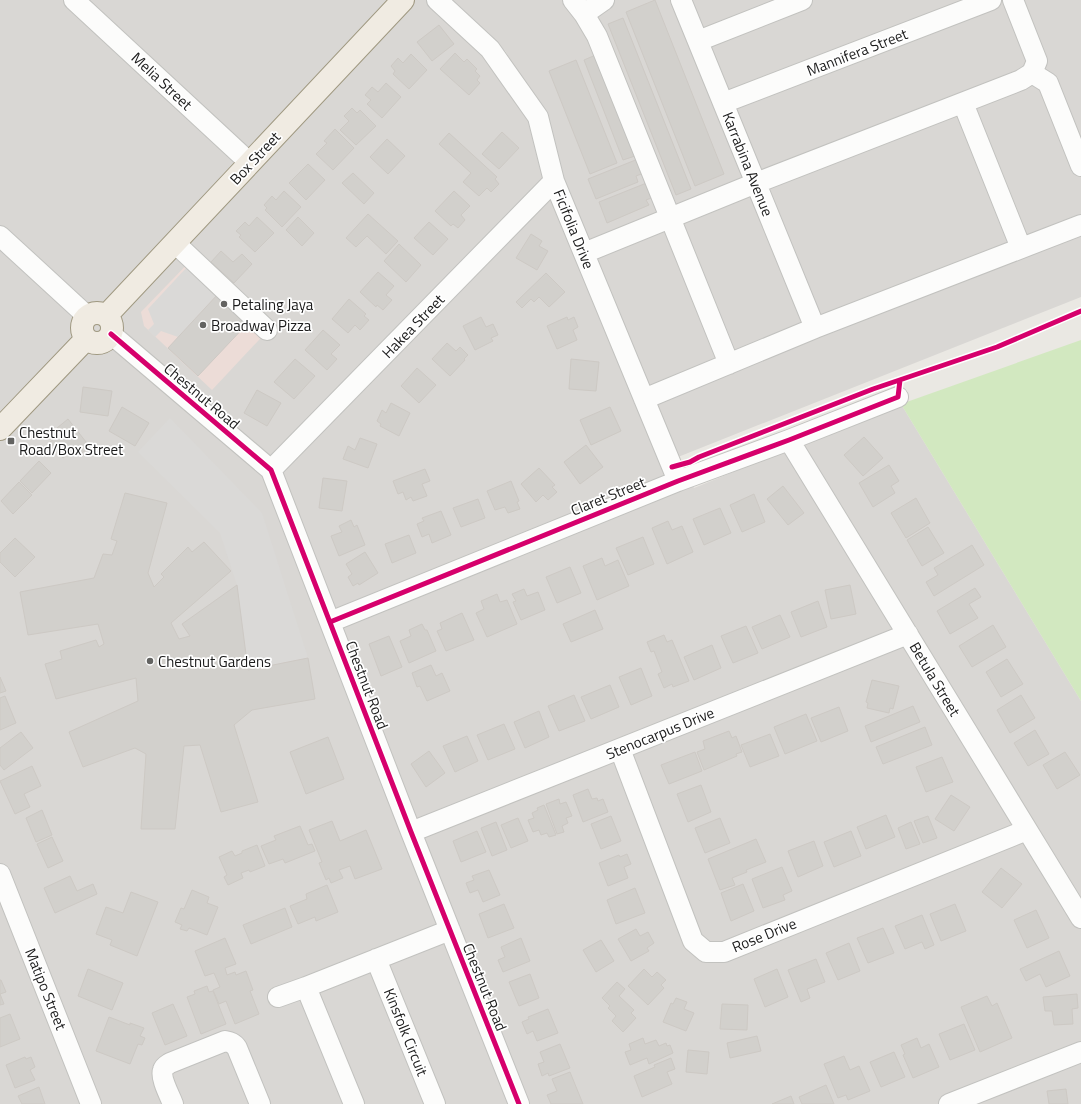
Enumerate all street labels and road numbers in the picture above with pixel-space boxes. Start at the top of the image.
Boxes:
street label: Mannifera Street [803,22,912,82]
street label: Melia Street [126,47,198,116]
street label: Karrabina Avenue [717,108,779,220]
street label: Box Street [224,126,286,190]
street label: Ficifolia Drive [548,186,600,272]
street label: Hakea Street [376,288,450,363]
street label: Chestnut Road [159,357,245,435]
street label: Claret Street [567,470,650,521]
street label: Chestnut Road [340,637,394,733]
street label: Betula Street [904,638,967,721]
street label: Stenocarpus Drive [602,701,718,765]
street label: Rose Drive [728,912,800,958]
street label: Chestnut Road [457,940,513,1034]
street label: Matipo Street [19,945,73,1034]
street label: Kinsfolk Circuit [378,985,434,1080]

